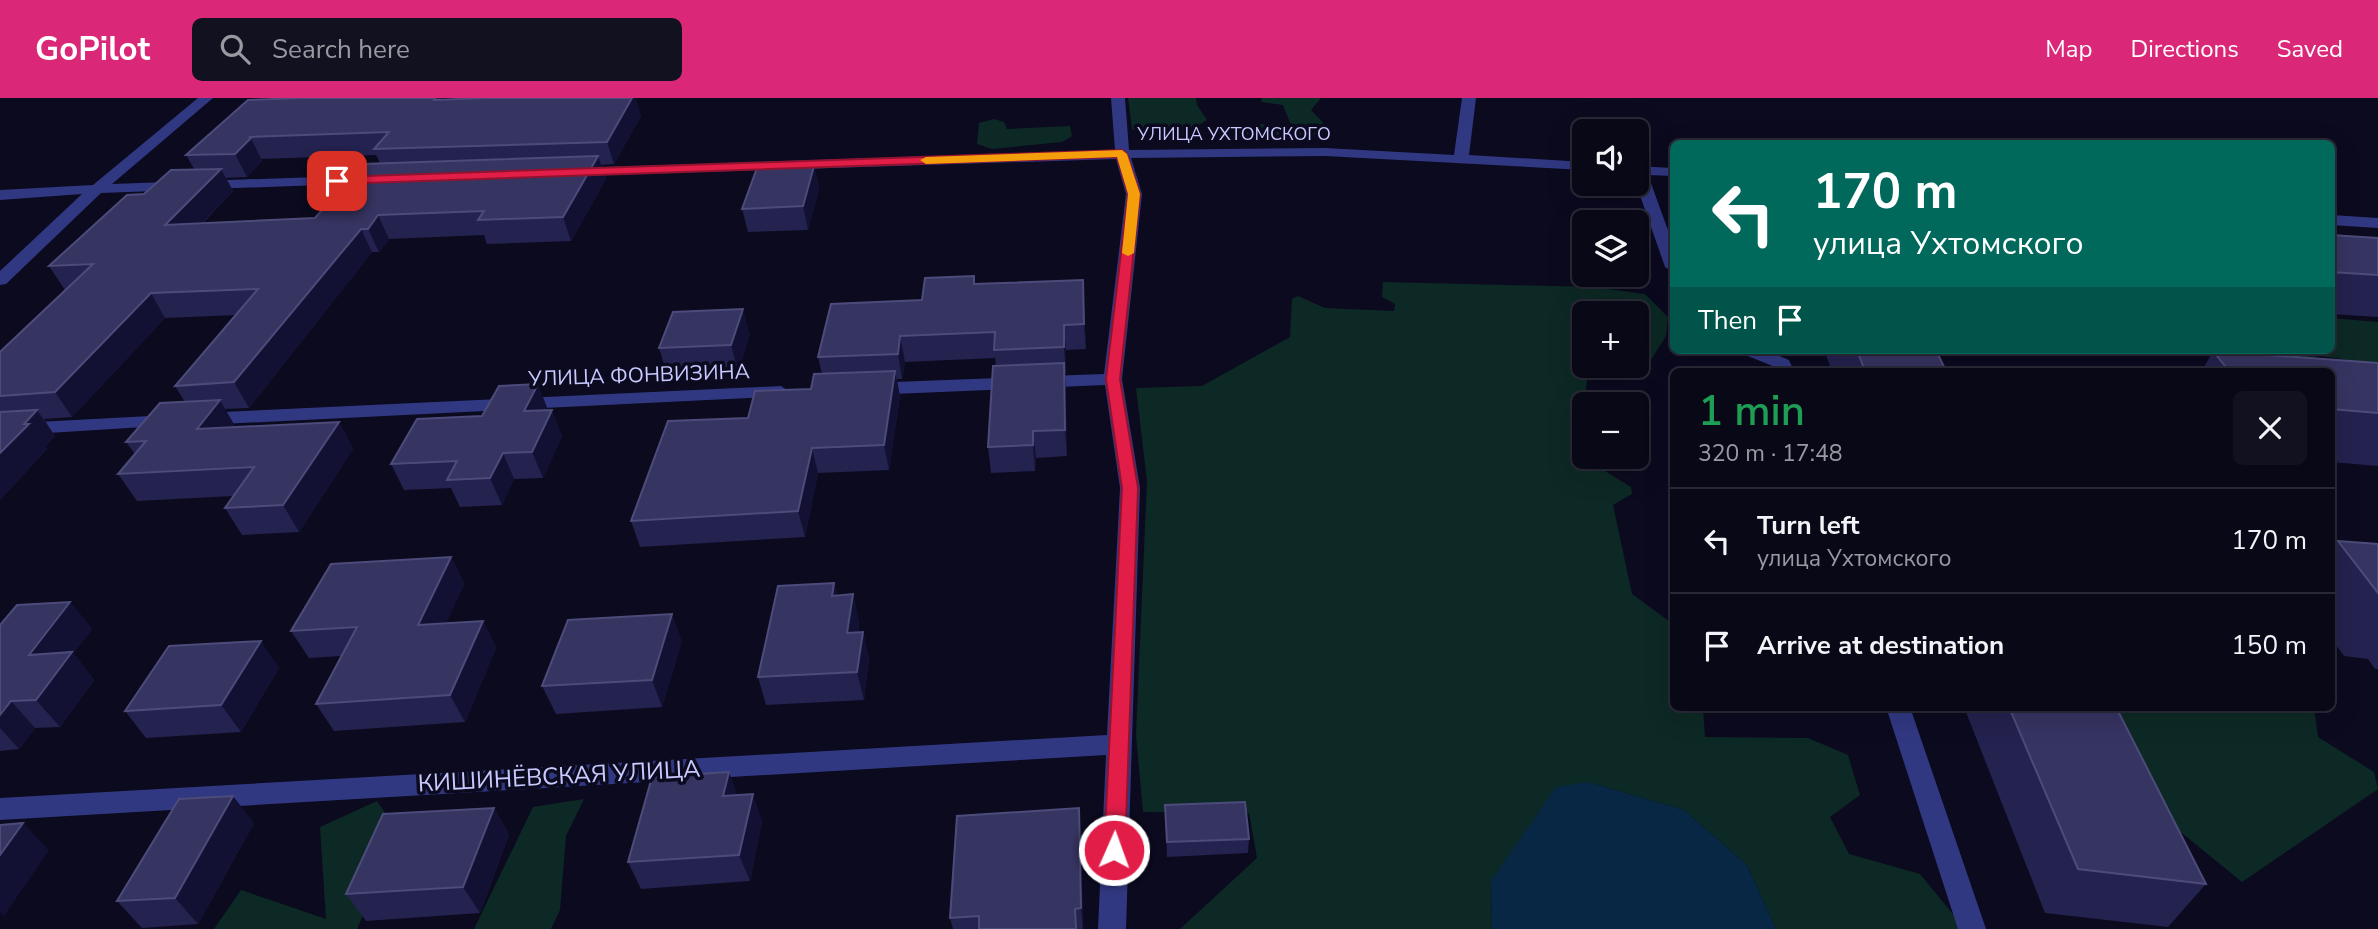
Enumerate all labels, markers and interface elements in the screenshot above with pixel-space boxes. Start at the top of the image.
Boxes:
search box [192,18,682,81]
text: GoPilot [35,27,150,72]
icon: search [216,30,254,68]
text: Search here [272,32,410,67]
text: Map [2045,33,2092,65]
text: Directions [2130,33,2239,65]
text: Saved [2277,33,2343,65]
map controls [1572,119,1649,469]
button: sound [1572,119,1649,196]
street label: УЛИЦА УХТОМСКОГО [1136,122,1331,146]
pin [307,151,367,211]
text: 170 m [1813,158,1957,225]
icon: arrive [318,162,356,200]
icon: left [1698,168,1789,259]
button: layers [1572,210,1649,287]
text: улица Ухтомского [1813,222,2084,265]
button: + [1572,301,1649,378]
icon: arrive [1771,301,1809,339]
text: Then [1698,303,1757,338]
street label: УЛИЦА ФОНВИЗИНА [527,357,750,393]
text: 1 min [1698,383,1805,440]
button: close [2233,391,2307,465]
button: − [1572,392,1649,469]
text: 320 m · 17:48 [1698,438,1843,469]
text: Turn left [1757,508,1860,543]
icon: left [1698,522,1736,560]
text: 170 m [2231,523,2307,558]
text: улица Ухтомского [1757,543,1952,574]
icon: arrive [1698,627,1736,665]
text: Arrive at destination [1757,628,2004,663]
text: 150 m [2231,628,2307,663]
street label: КИШИНЁВСКАЯ УЛИЦА [417,753,702,799]
position arrow [1077,813,1151,887]

